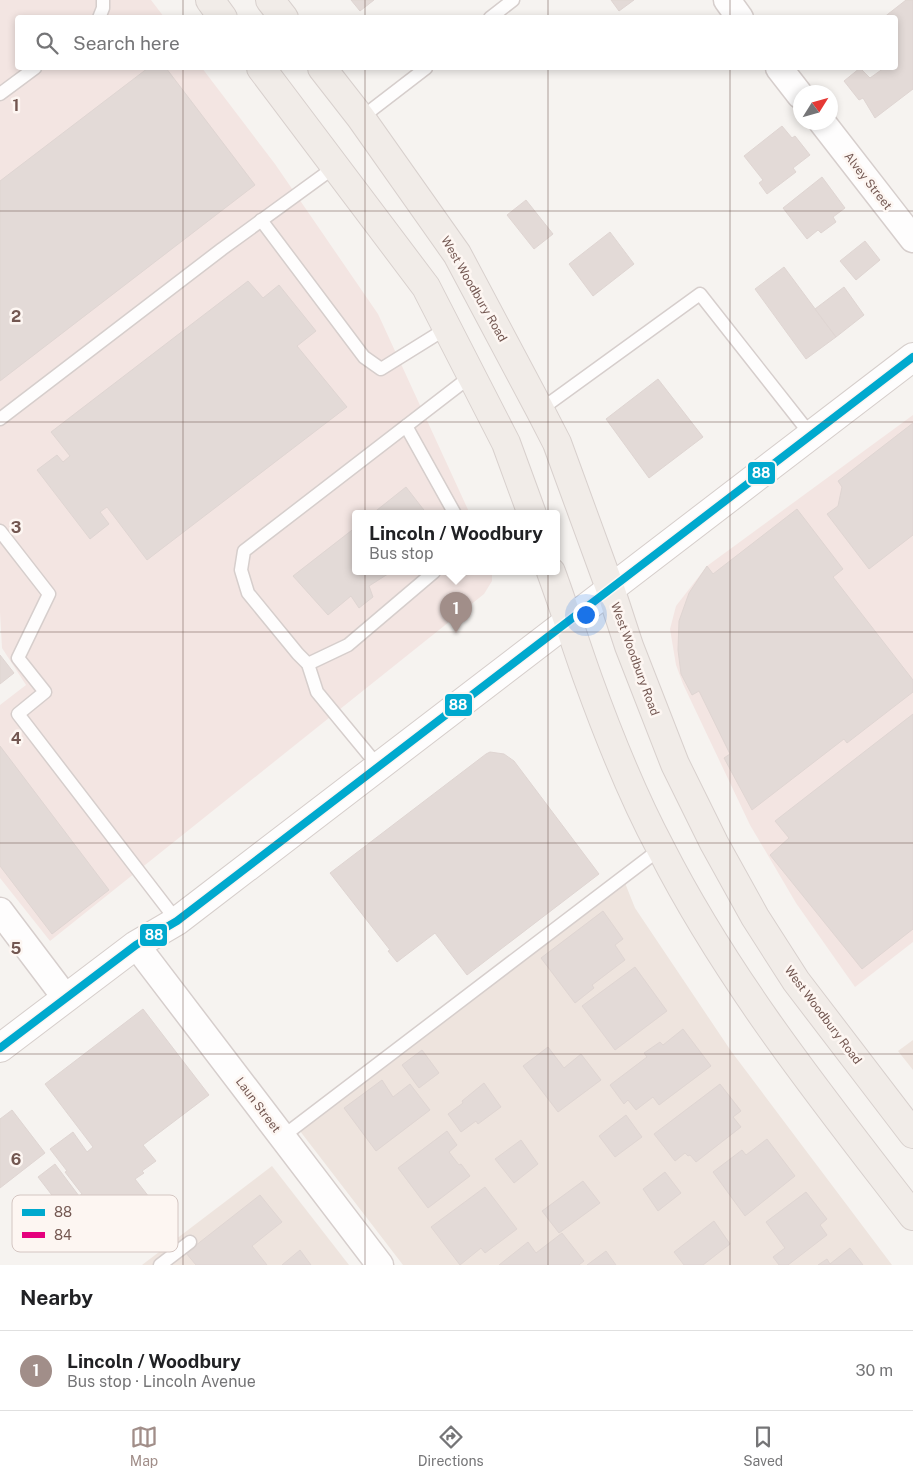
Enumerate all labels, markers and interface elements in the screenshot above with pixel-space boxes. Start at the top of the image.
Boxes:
search box [15,15,898,70]
icon: search [33,29,61,57]
text: Search here [73,32,180,54]
north arrow [793,85,838,130]
text: 1 [13,96,19,115]
street label: Alvey Street [841,150,895,213]
street label: West Woodbury Road [438,234,510,344]
text: 2 [11,307,21,326]
line badge: 88 [747,461,776,485]
text: 88 [752,465,770,481]
popup [352,510,560,575]
text: 3 [11,518,21,537]
text: Lincoln / Woodbury [369,522,543,544]
text: Bus stop [369,544,433,563]
pin: 1 [440,592,472,633]
street label: West Woodbury Road [608,601,662,717]
your location [573,602,599,628]
line badge: 88 [444,693,473,717]
text: 88 [449,697,467,713]
text: 4 [11,729,22,748]
line badge: 88 [139,923,168,947]
text: 88 [145,927,163,943]
text: 5 [11,939,22,958]
street label: West Woodbury Road [781,963,865,1067]
street label: Laun Street [233,1075,283,1136]
text: 6 [11,1150,21,1169]
legend [12,1195,178,1252]
text: 88 [54,1204,72,1220]
text: 84 [54,1227,72,1243]
text: Nearby [20,1285,93,1310]
text: Lincoln / Woodbury [67,1350,241,1372]
text: 1 [33,1361,39,1380]
text: 30 m [856,1361,893,1380]
text: Bus stop · Lincoln Avenue [67,1372,256,1391]
tab: Map [130,1423,158,1469]
tab: Directions [418,1423,484,1469]
tab: Saved [743,1423,783,1469]

